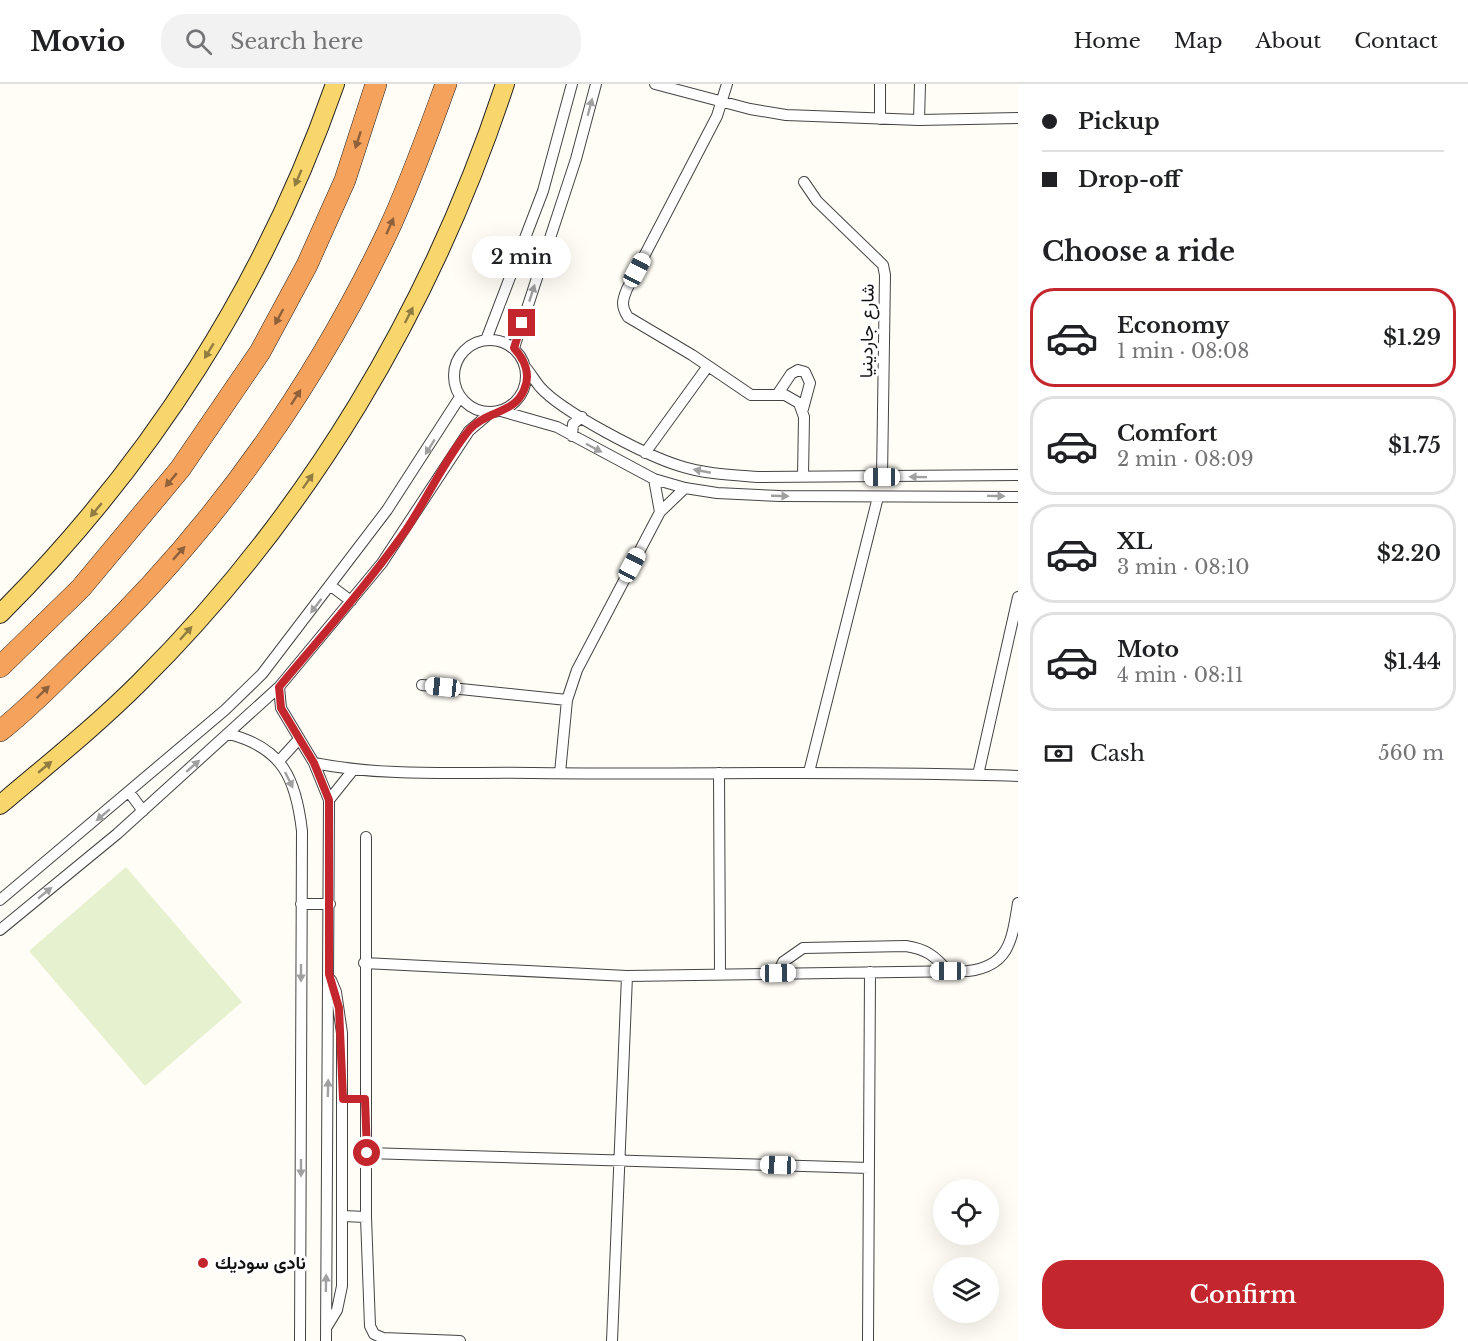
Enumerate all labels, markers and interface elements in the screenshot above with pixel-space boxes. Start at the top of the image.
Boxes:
search box [161,14,581,68]
text: Movio [30,24,125,59]
icon: search [182,25,215,58]
text: Search here [230,28,363,55]
text: Home [1074,28,1141,54]
text: Map [1174,28,1222,54]
text: About [1255,28,1321,54]
text: Contact [1354,28,1438,54]
one-way arrow [586,97,595,115]
text: Pickup [1078,108,1160,135]
one-way arrow [353,131,362,149]
text: Drop-off [1078,166,1180,193]
one-way arrow [293,169,303,187]
one-way arrow [385,217,395,235]
text: Choose a ride [1042,235,1235,268]
callout: 2 min [472,236,572,278]
text: 2 min [491,245,552,269]
car [621,250,653,290]
one-way arrow [527,284,537,302]
street label: شارع جاردينيا [855,284,880,378]
one-way arrow [404,306,414,323]
one-way arrow [274,308,284,326]
route end [508,309,535,336]
icon: car [1045,311,1099,365]
text: Economy [1117,312,1229,339]
text: $1.29 [1383,324,1441,351]
text: 1 min · 08:08 [1117,339,1249,363]
one-way arrow [204,343,215,359]
one-way arrow [290,389,301,405]
icon: car [1045,419,1099,473]
text: Comfort [1117,420,1217,447]
text: $1.75 [1388,432,1441,459]
one-way arrow [424,439,435,455]
one-way arrow [586,443,603,453]
text: 2 min · 08:09 [1117,447,1254,471]
one-way arrow [692,466,711,475]
car [864,468,900,486]
one-way arrow [165,472,178,487]
one-way arrow [908,472,927,482]
one-way arrow [302,474,314,490]
one-way arrow [770,491,789,501]
one-way arrow [986,492,1005,501]
one-way arrow [90,502,103,518]
icon: car [1045,527,1099,581]
text: XL [1117,528,1152,555]
text: $2.20 [1377,540,1441,567]
one-way arrow [172,545,186,560]
car [616,545,648,585]
text: 3 min · 08:10 [1117,555,1250,579]
one-way arrow [311,598,323,613]
one-way arrow [179,626,192,641]
icon: car [1045,635,1099,689]
text: Moto [1117,636,1179,663]
text: $1.44 [1383,648,1441,675]
text: 4 min · 08:11 [1117,663,1244,687]
car [424,676,462,698]
one-way arrow [36,686,50,700]
icon: cash [1042,737,1075,770]
text: Cash [1090,740,1145,767]
text: 560 m [1378,741,1444,765]
one-way arrow [186,759,201,773]
one-way arrow [37,761,52,774]
one-way arrow [283,771,293,789]
one-way arrow [95,808,111,821]
one-way arrow [37,887,52,900]
car [930,962,966,980]
one-way arrow [296,963,306,982]
car [760,964,796,982]
one-way arrow [323,1078,333,1097]
route start [353,1139,380,1166]
car [760,1155,796,1175]
one-way arrow [296,1158,306,1177]
map controls [933,1179,999,1323]
button: locate [933,1179,999,1245]
place label: نادى سوديك [215,1252,306,1274]
marker: نادى سوديك [196,1256,210,1270]
button: layers [933,1257,999,1323]
button: Confirm [1042,1260,1444,1329]
one-way arrow [322,1273,331,1292]

